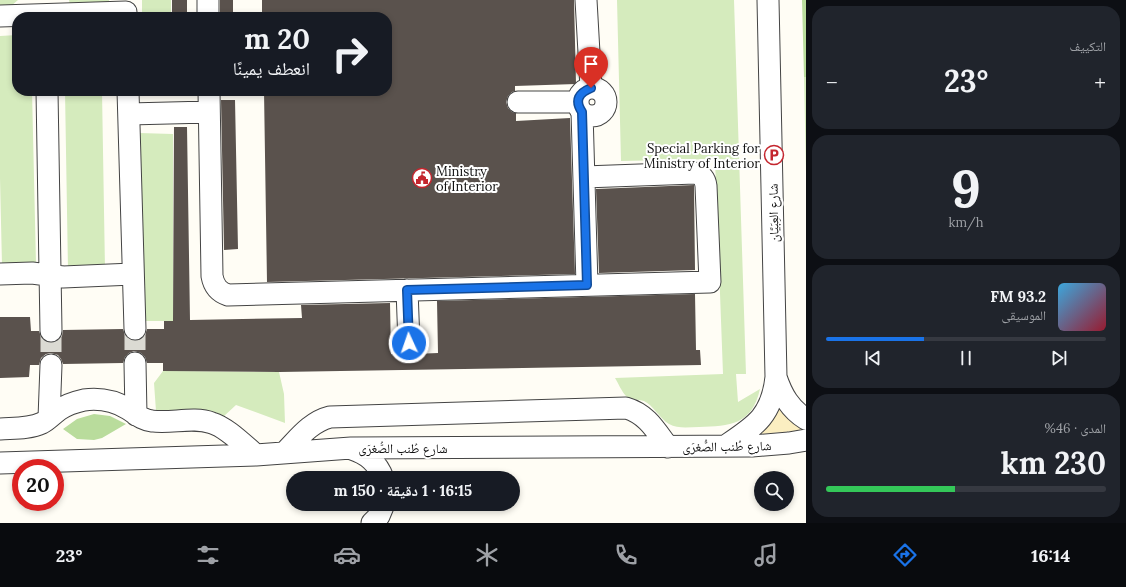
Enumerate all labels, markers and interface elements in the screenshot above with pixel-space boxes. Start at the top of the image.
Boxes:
text: 20 m [244,21,310,57]
icon: right [324,28,376,80]
text: التكييف [1070,38,1106,55]
pin [574,47,608,88]
icon: arrive [580,53,602,75]
text: انعطف يمينًا [233,57,310,80]
text: 23° [944,62,988,100]
text: − [826,68,838,96]
text: + [1094,68,1106,96]
place label: Special Parking for Ministry of Interior [644,140,760,172]
parking icon: Special Parking for Ministry of Interior [763,144,785,166]
text: 9 [951,155,981,221]
place label: Ministry of Interior [436,163,498,195]
public building icon: Ministry of Interior [411,167,433,189]
street label: شارع العِبَيَّان [764,183,784,243]
text: km/h [948,214,984,231]
text: 93.2 FM [990,287,1046,306]
text: الموسيقى [1002,307,1046,324]
position arrow [388,322,430,364]
icon: previous [862,347,884,369]
icon: pause [955,347,977,369]
icon: next [1048,347,1070,369]
text: المدى · 46% [1045,420,1106,437]
street label: شارع طُنب الصُّغرَى [682,437,772,457]
street label: شارع طُنب الصُّغرَى [358,440,448,458]
text: 230 km [1001,444,1106,482]
speed limit sign: 20 [12,459,64,511]
map controls [754,471,794,511]
button: search [754,471,794,511]
text: 16:15 · 1 دقيقة · 150 m [334,481,472,500]
icon: filters [194,541,222,569]
icon: car [333,541,361,569]
icon: climate [473,541,501,569]
icon: phone [612,541,640,569]
icon: music [752,541,780,569]
icon: directions [891,541,919,569]
text: 23° [56,544,82,567]
text: 16:14 [1031,544,1070,567]

